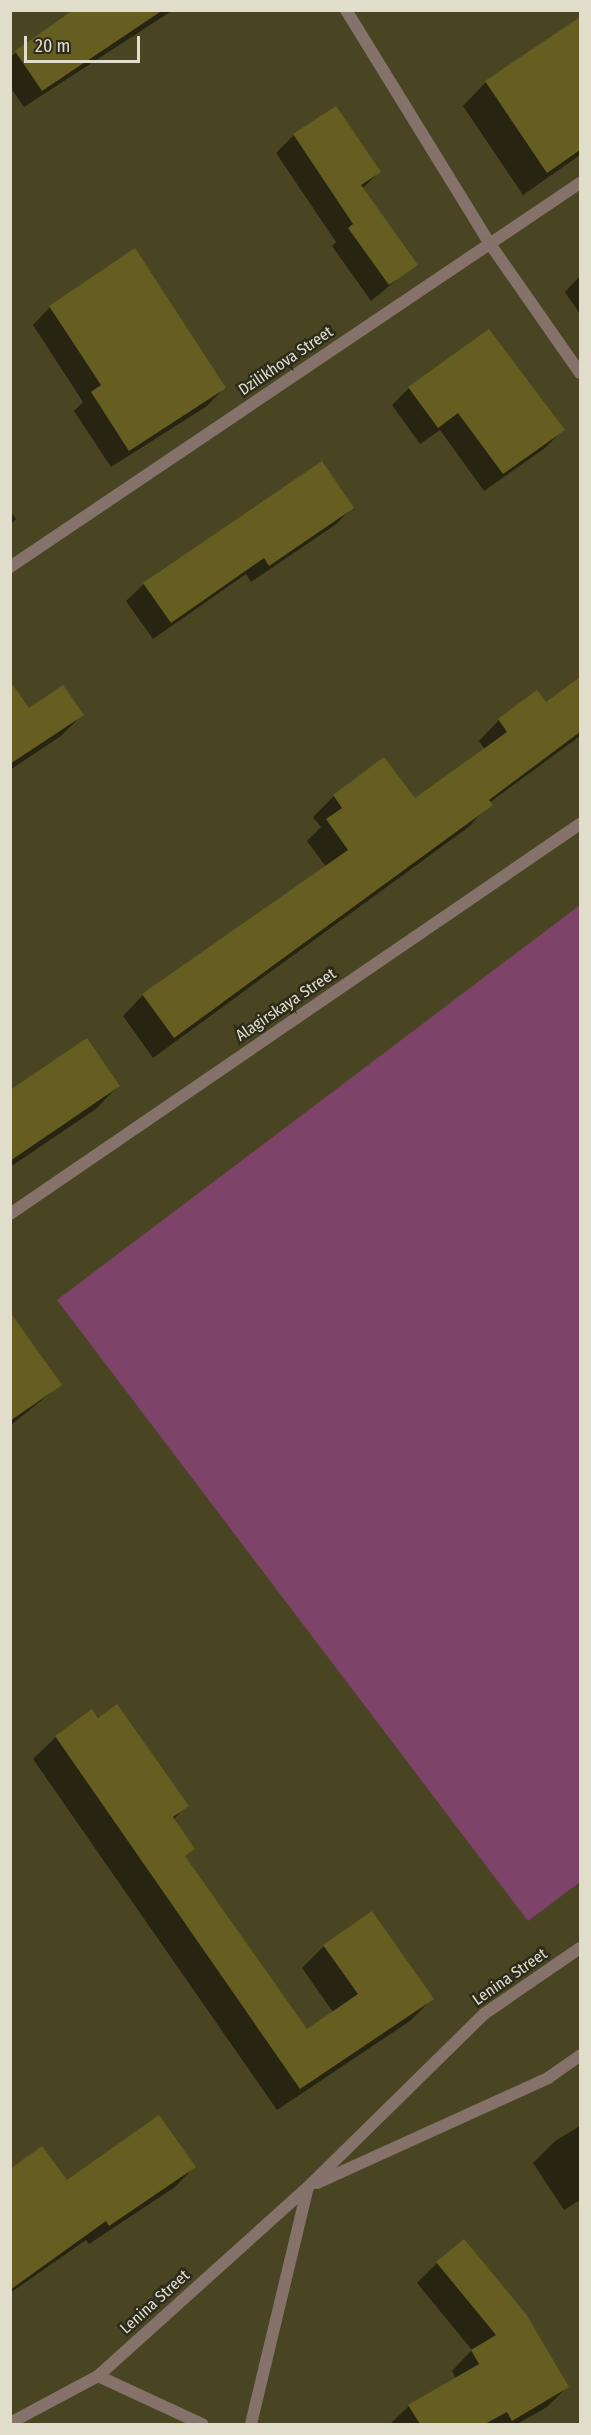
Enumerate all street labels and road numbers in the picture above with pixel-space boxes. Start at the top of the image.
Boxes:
street label: Dzilikhova Street [235,322,337,400]
street label: Alagirskaya Street [232,964,340,1046]
street label: Lenina Street [469,1944,551,2010]
street label: Lenina Street [116,2266,194,2338]

